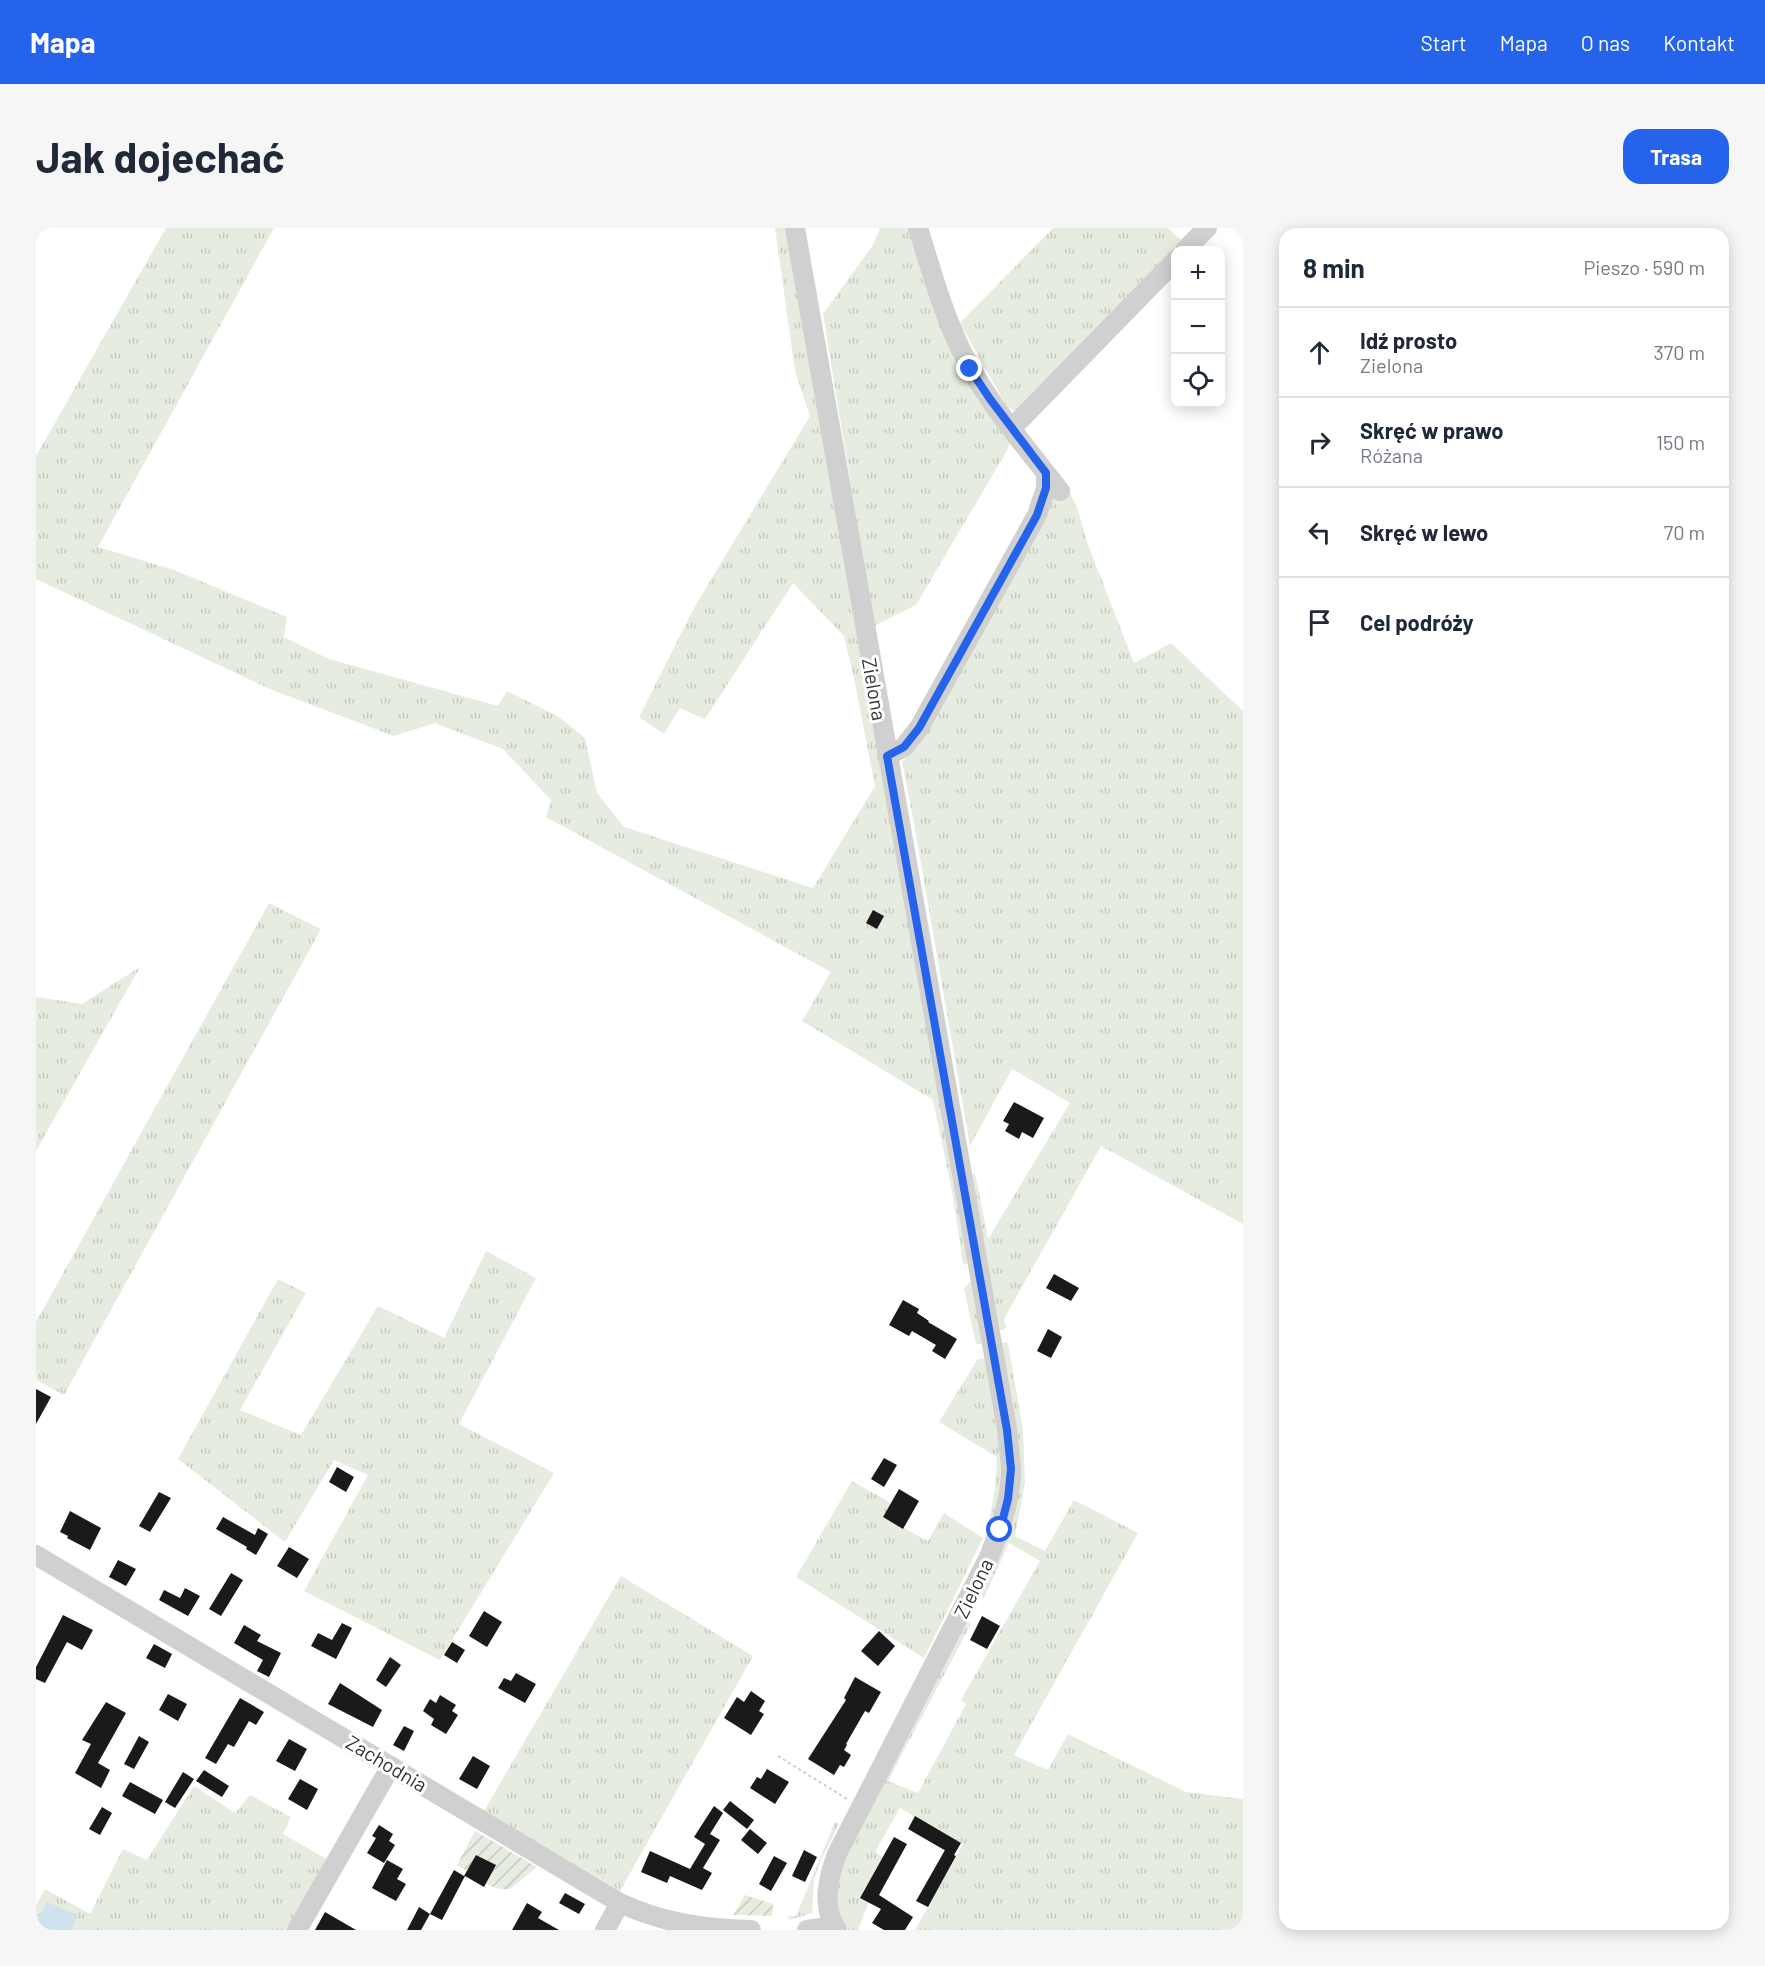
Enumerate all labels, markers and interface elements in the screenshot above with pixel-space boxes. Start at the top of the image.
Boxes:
text: Mapa [30,25,96,59]
text: Start [1420,30,1467,55]
text: Mapa [1500,30,1548,55]
text: O nas [1581,30,1630,55]
text: Kontakt [1663,30,1735,55]
button: Trasa [1623,129,1729,184]
text: Jak dojechać [36,131,284,181]
map controls [1171,246,1225,408]
button: + [1171,246,1225,300]
text: 8 min [1303,252,1365,283]
text: Pieszo · 590 m [1583,255,1705,279]
button: − [1171,300,1225,354]
text: Idź prosto [1360,327,1457,353]
icon: ahead [1303,336,1336,369]
text: 370 m [1653,340,1705,364]
text: Zielona [1360,353,1423,377]
button: locate [1171,354,1225,408]
route end [956,355,982,381]
text: Skręć w prawo [1360,417,1504,443]
icon: right [1303,426,1336,459]
text: 150 m [1656,430,1705,454]
text: Różana [1360,443,1423,467]
icon: left [1303,516,1336,549]
text: Skręć w lewo [1360,519,1488,545]
text: 70 m [1664,520,1705,544]
icon: arrive [1303,606,1336,639]
text: Cel podróży [1360,609,1474,635]
street label: Zielona [858,656,892,722]
route start [986,1516,1012,1542]
street label: Zielona [948,1554,998,1622]
street label: Zachodnia [342,1729,432,1797]

